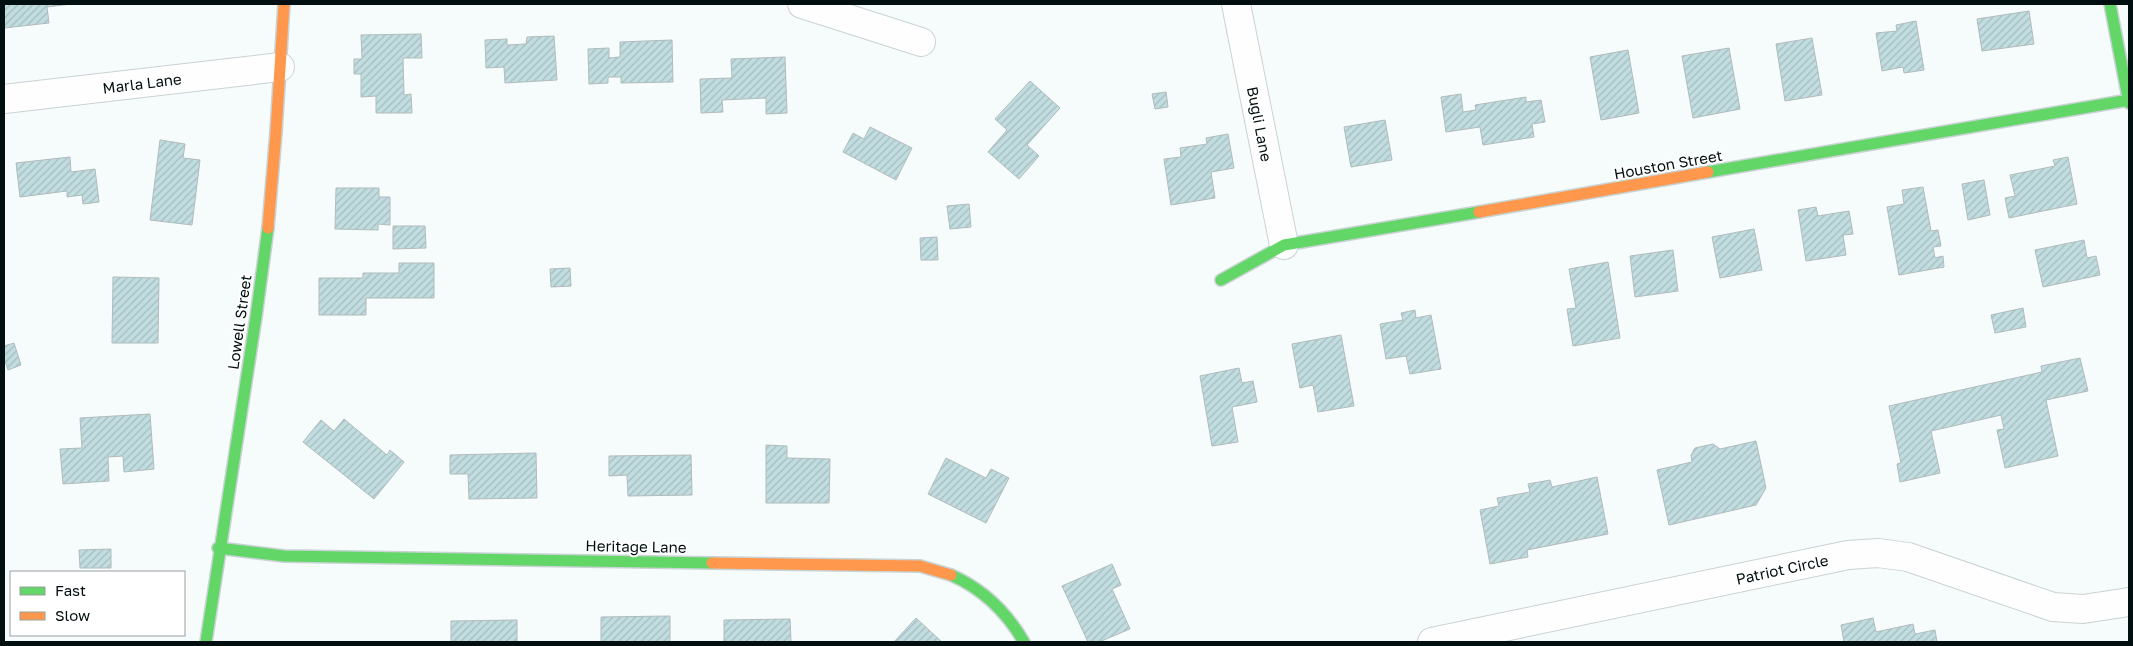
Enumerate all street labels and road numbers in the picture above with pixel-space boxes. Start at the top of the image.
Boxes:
street label: Marla Lane [102,69,183,97]
street label: Bugli Lane [1244,85,1276,163]
street label: Houston Street [1612,146,1724,182]
street label: Lowell Street [223,273,255,371]
street label: Heritage Lane [585,536,687,556]
street label: Patriot Circle [1734,550,1830,588]

